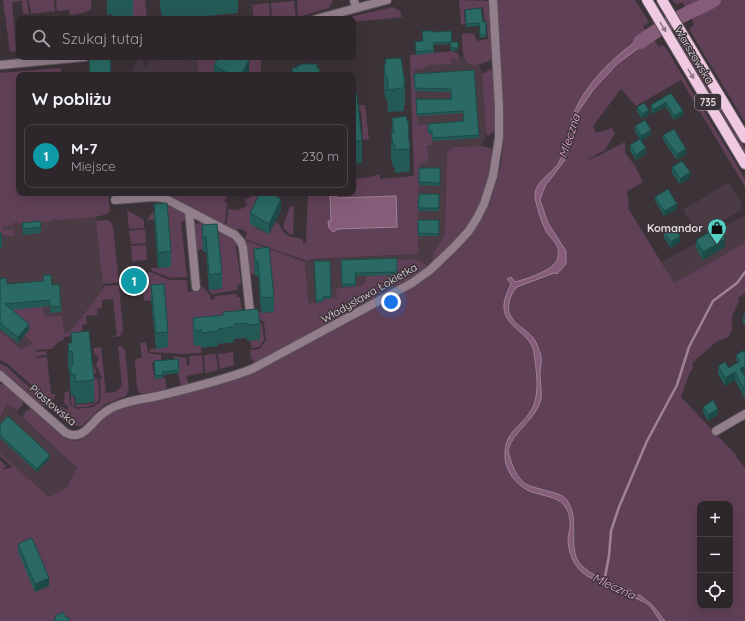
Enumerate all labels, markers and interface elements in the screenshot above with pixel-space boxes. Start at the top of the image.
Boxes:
search box [16,16,356,60]
one-way arrow [659,21,666,33]
street label: Warszawska [671,24,717,86]
icon: search [30,27,52,49]
text: Szukaj tutaj [62,29,143,48]
one-way arrow [688,68,695,80]
text: W pobliżu [32,88,112,109]
road number: 735 [695,94,721,110]
water label: Mleczna [555,111,583,160]
text: M-7 [71,139,97,158]
text: 1 [43,148,49,164]
text: 230 m [302,148,339,164]
text: Miejsce [71,158,116,174]
shop icon: Komandor [706,217,728,245]
place label: Komandor [647,221,703,235]
street label: Władysława Łokietka [318,260,420,326]
pin: 1 [121,266,147,296]
your location [381,292,401,312]
street label: Piastowska [27,381,79,429]
map controls [697,501,733,609]
button: + [697,501,733,537]
button: − [697,537,733,573]
water label: Mleczna [590,570,638,603]
button: locate [697,573,733,609]

